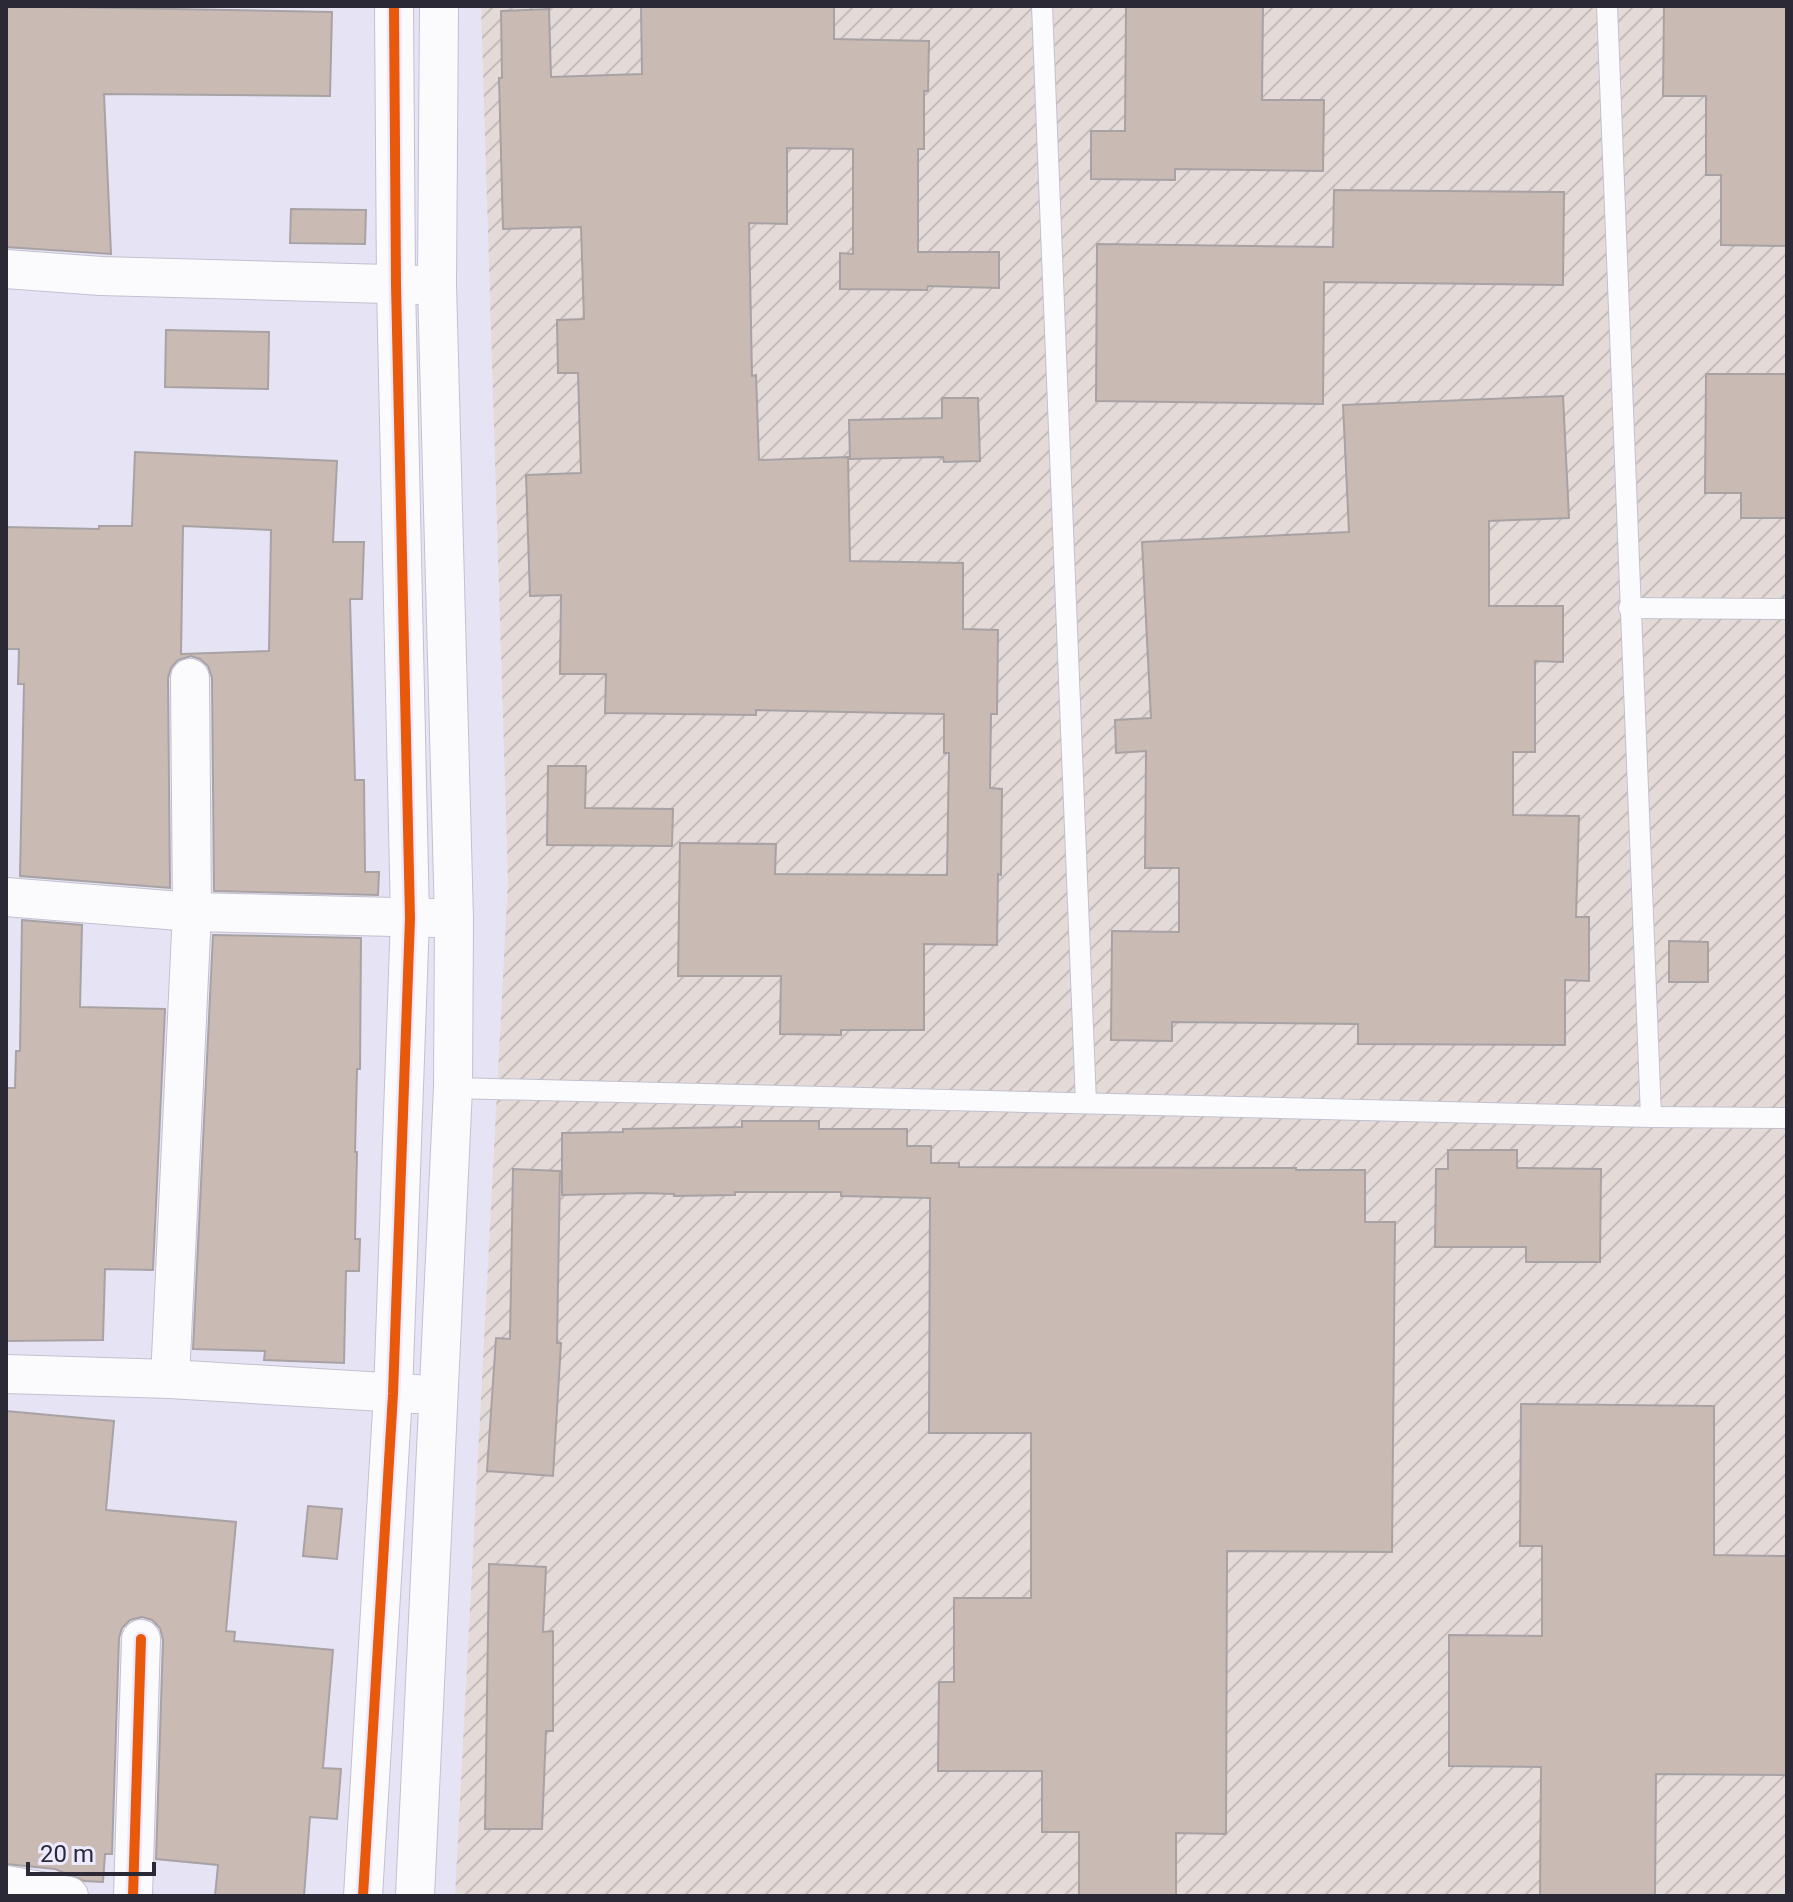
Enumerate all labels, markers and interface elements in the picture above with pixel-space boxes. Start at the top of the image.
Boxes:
scale bar [28,1826,154,1876]
text: 20 m [40,1840,94,1868]

